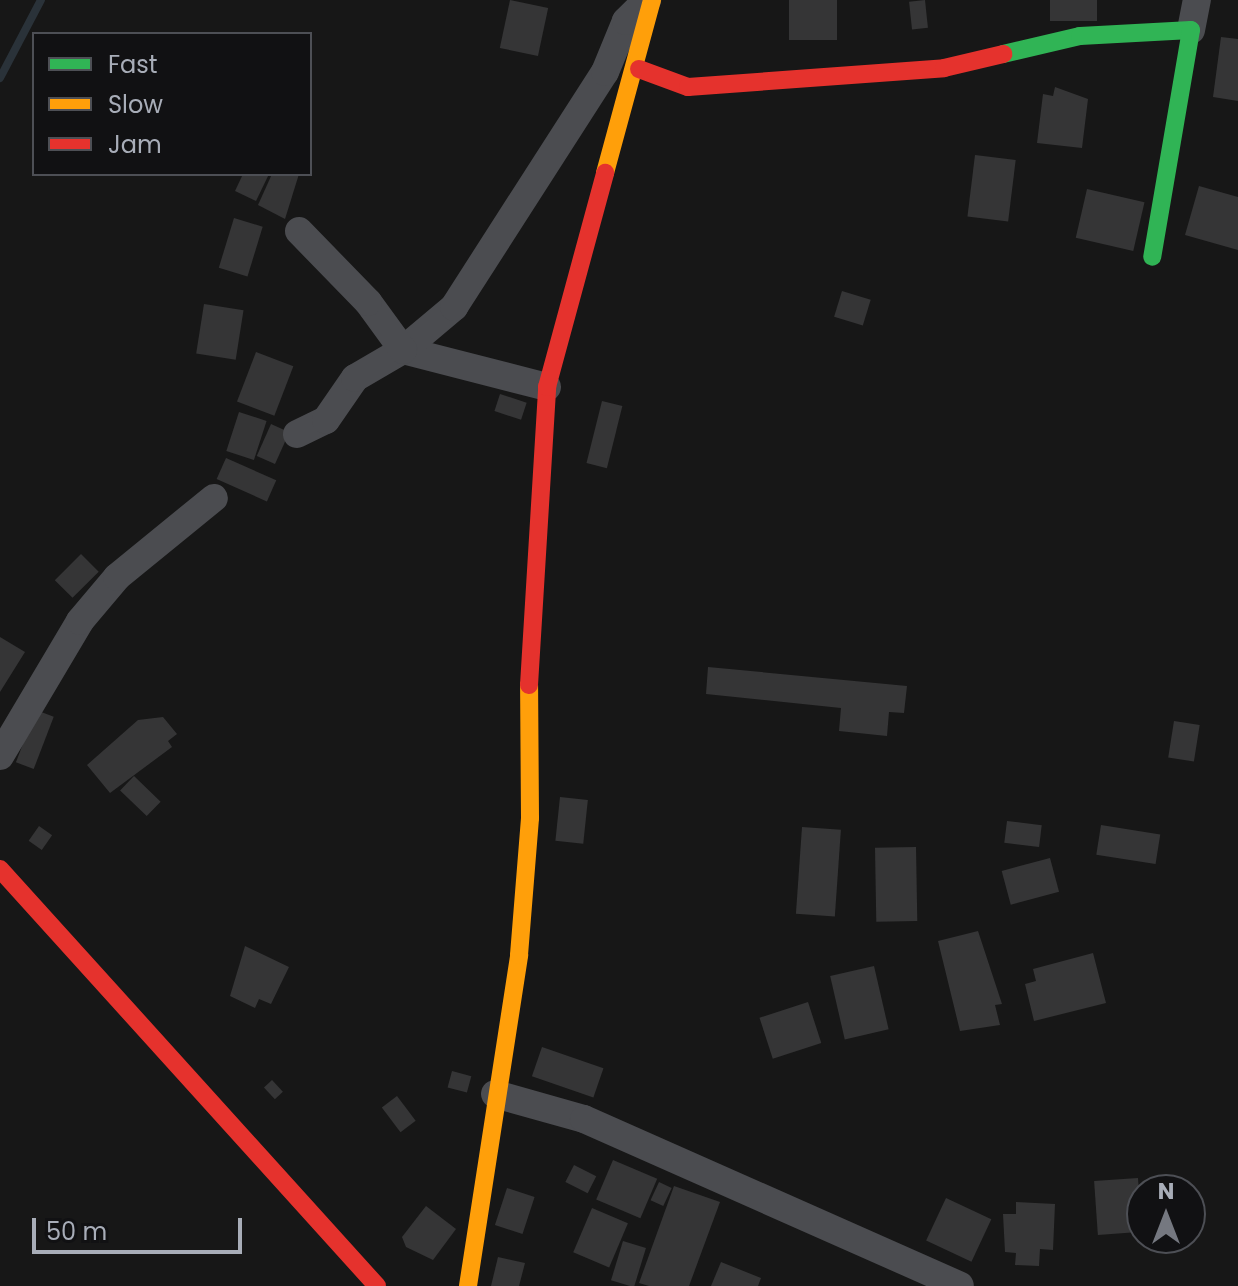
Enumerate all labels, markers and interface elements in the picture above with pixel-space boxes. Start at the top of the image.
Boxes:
legend [32,32,312,176]
text: Fast [108,48,158,81]
text: Slow [108,88,163,121]
text: Jam [108,128,162,161]
north arrow [1126,1174,1206,1254]
text: N [1158,1176,1174,1207]
scale bar [36,1202,246,1252]
text: 50 m [46,1215,107,1248]

